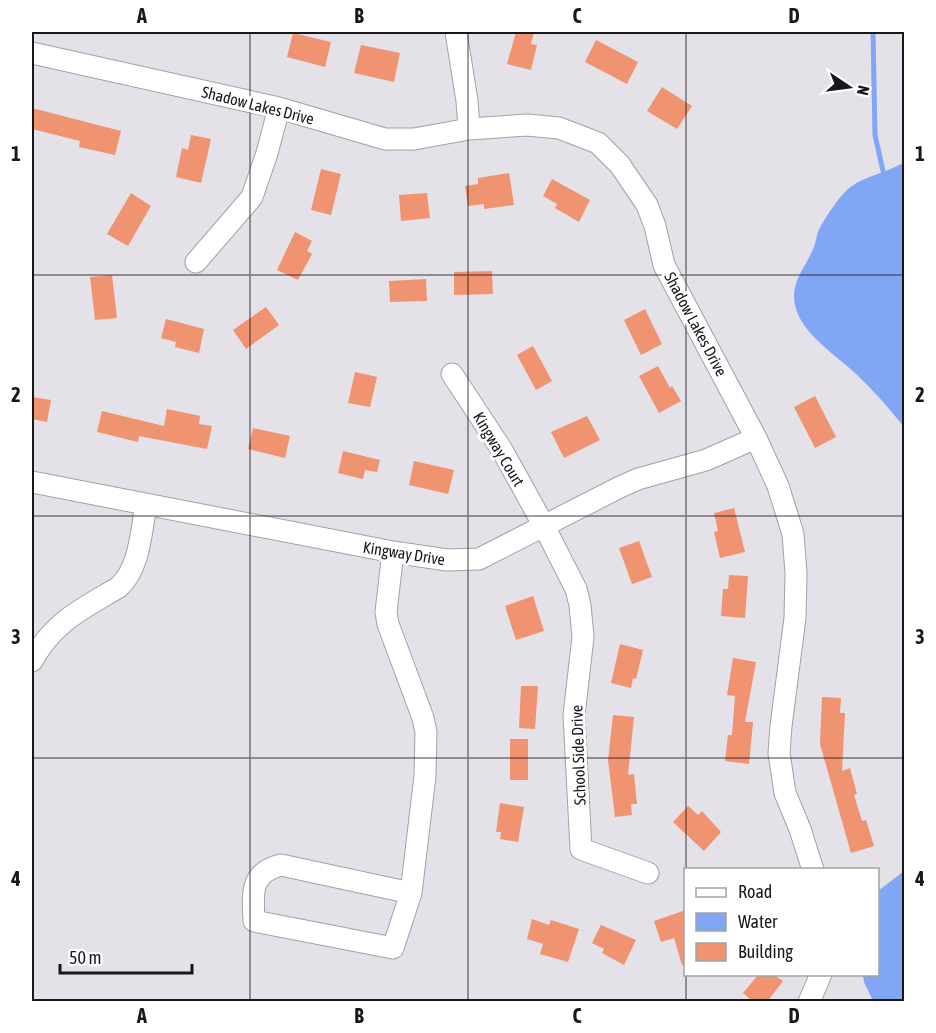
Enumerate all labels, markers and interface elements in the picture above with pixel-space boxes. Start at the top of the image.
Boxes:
text: A [136,4,147,27]
text: B [354,4,364,27]
text: C [573,4,582,27]
text: D [788,4,800,27]
north arrow [819,57,879,117]
street label: Shadow Lakes Drive [200,82,316,128]
text: N [854,84,873,97]
text: 1 [11,142,21,165]
text: 1 [915,142,925,165]
street label: Shadow Lakes Drive [661,269,731,379]
text: 2 [11,383,21,406]
text: 2 [915,383,925,406]
street label: Kingway Court [469,409,528,490]
street label: Kingway Drive [362,538,446,569]
text: 3 [11,625,21,648]
text: 3 [915,625,925,648]
street label: School Side Drive [567,705,589,805]
text: 4 [10,867,21,890]
text: 4 [914,867,925,890]
legend [684,868,879,976]
text: Road [738,881,772,902]
text: Water [738,911,778,932]
scale bar [60,937,192,975]
text: Building [738,941,793,962]
text: 50 m [69,947,101,968]
text: A [136,1004,147,1027]
text: B [354,1004,364,1027]
text: C [573,1004,582,1027]
text: D [788,1004,800,1027]

